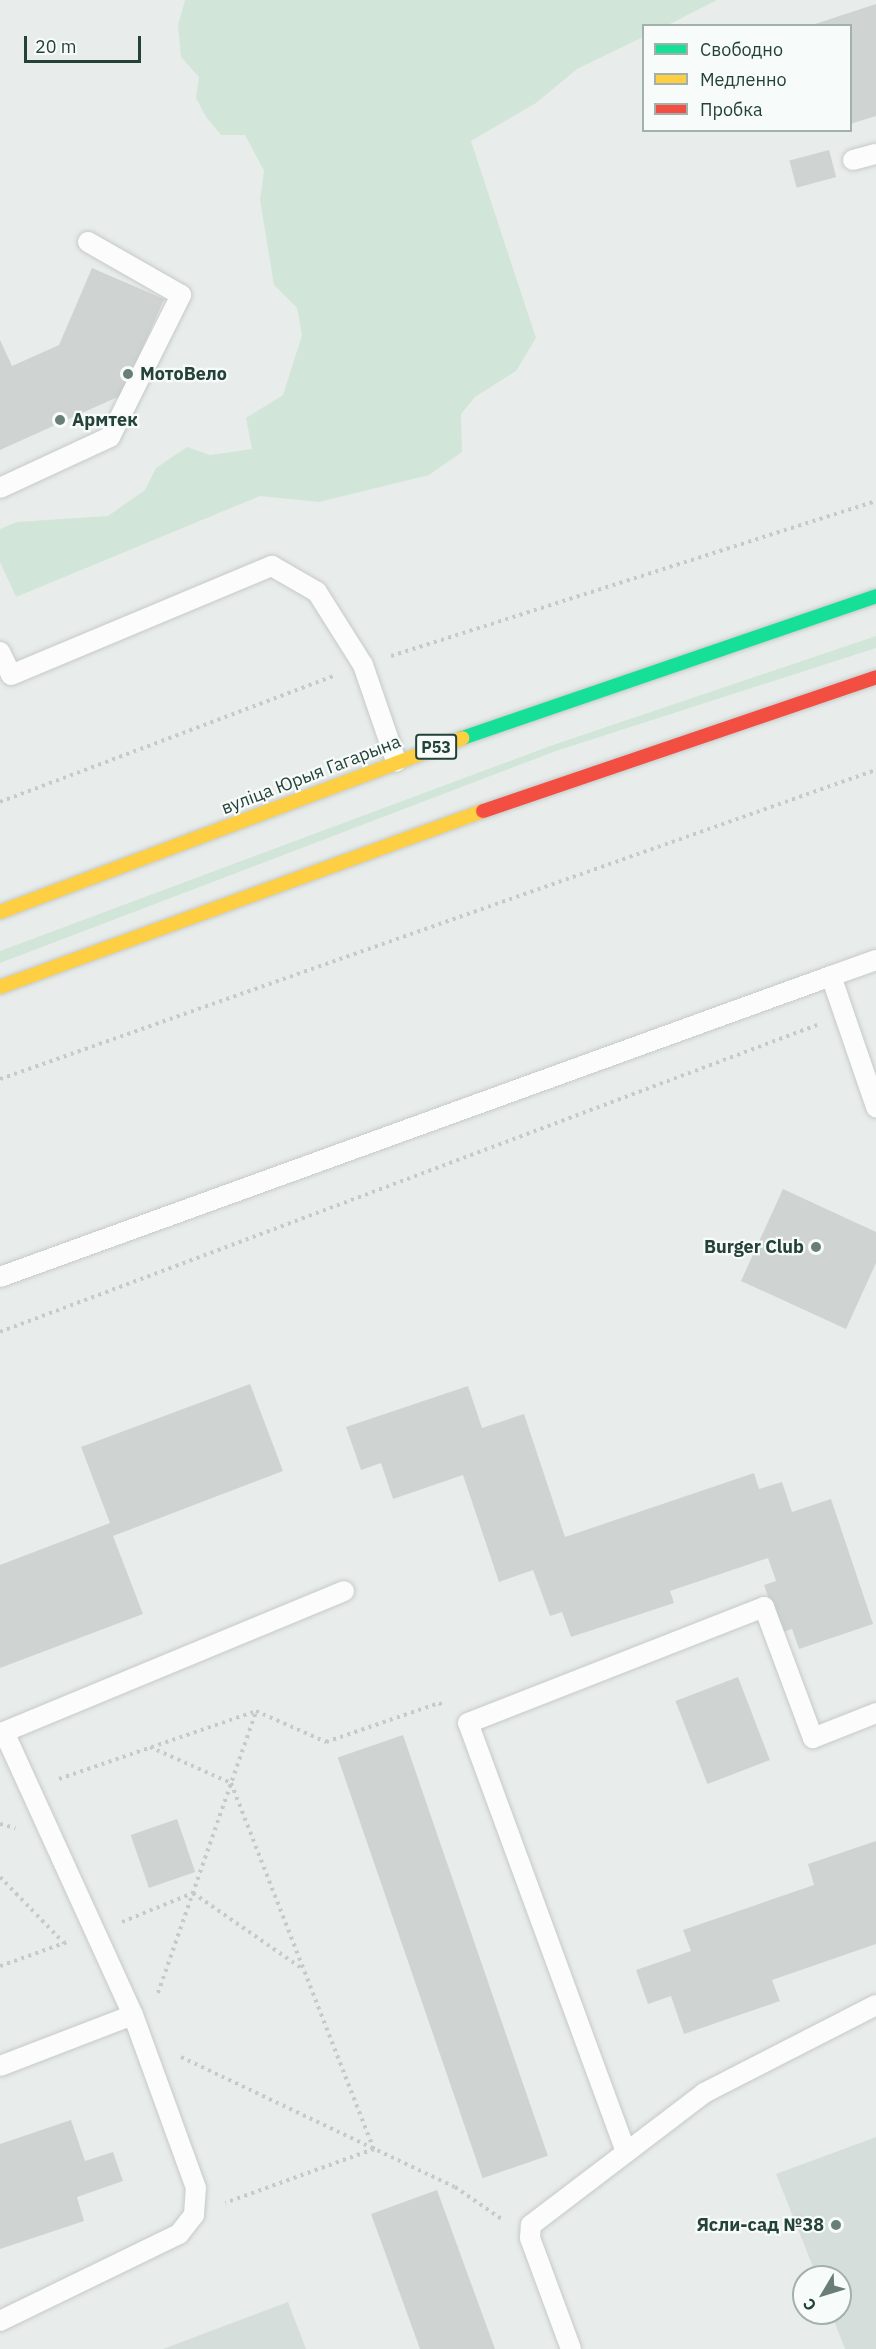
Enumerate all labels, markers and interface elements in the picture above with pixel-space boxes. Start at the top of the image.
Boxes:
scale bar [27,24,144,62]
legend [642,24,852,132]
text: 20 m [35,35,77,58]
text: Свободно [700,38,783,61]
text: Медленно [700,68,787,91]
text: Пробка [700,98,763,121]
place label: МотоВело [140,363,227,385]
marker: МотоВело [121,367,135,381]
place label: Армтек [72,409,138,431]
marker: Армтек [53,413,67,427]
street label: вуліца Юрыя Гагарына [218,731,404,819]
road number: Р53 [415,734,457,760]
place label: Burger Club [704,1236,804,1258]
marker: Burger Club [809,1240,823,1254]
place label: Ясли-сад №38 [697,2214,824,2236]
marker: Ясли-сад №38 [829,2218,843,2232]
north arrow [792,2265,852,2325]
text: С [798,2295,820,2315]

